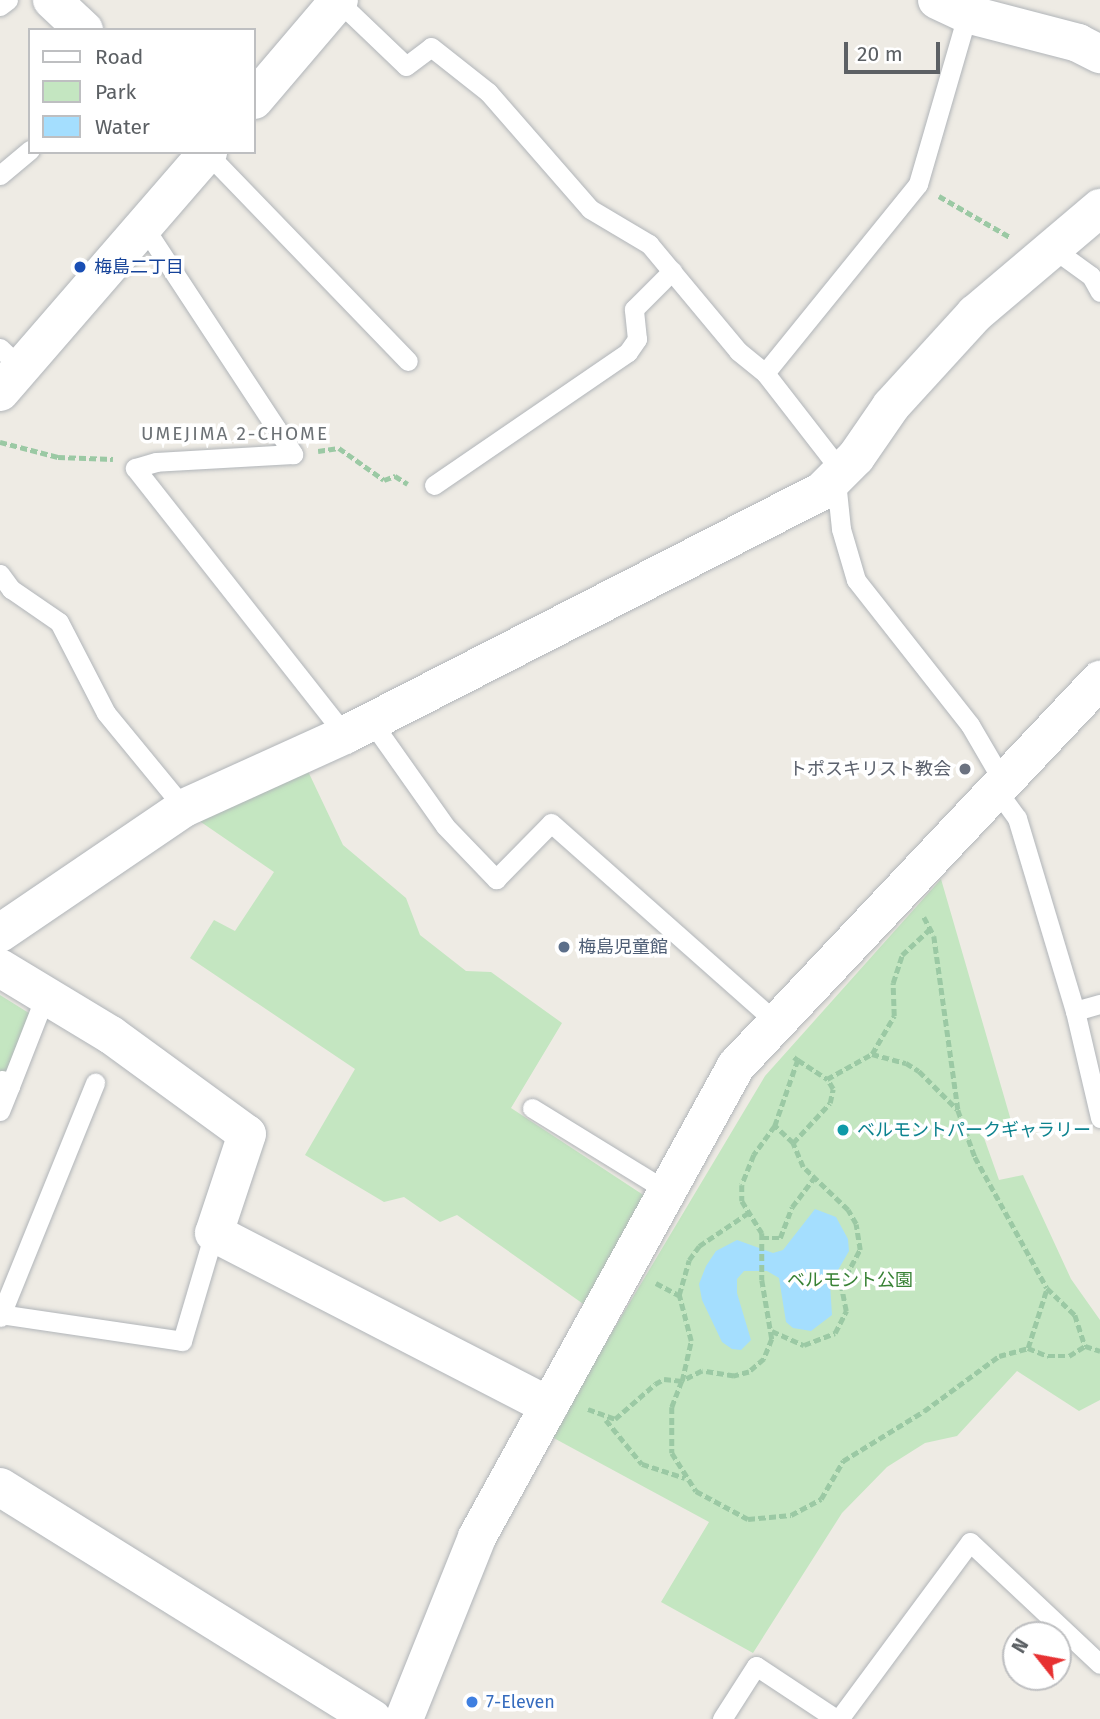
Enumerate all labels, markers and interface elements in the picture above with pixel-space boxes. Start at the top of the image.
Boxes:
legend [28,28,256,154]
scale bar [848,28,944,72]
text: 20 m [857,41,903,67]
text: Road [95,44,143,70]
text: Park [95,79,136,105]
text: Water [95,114,150,140]
place label: 梅島二丁目 [94,256,184,278]
marker: 梅島二丁目 [72,259,88,275]
district label: UMEJIMA 2-CHOME [143,423,327,445]
place label: トポスキリスト教会 [789,758,951,780]
marker: トポスキリスト教会 [957,761,973,777]
place label: 梅島児童館 [578,936,668,958]
marker: 梅島児童館 [556,939,572,955]
place label: ベルモントパークギャラリー [857,1119,1091,1141]
marker: ベルモントパークギャラリー [835,1122,851,1138]
park label: ベルモント公園 [787,1269,913,1291]
north arrow [1002,1621,1072,1691]
text: N [1007,1635,1033,1657]
place label: 7-Eleven [486,1691,555,1713]
marker: 7-Eleven [464,1694,480,1710]

